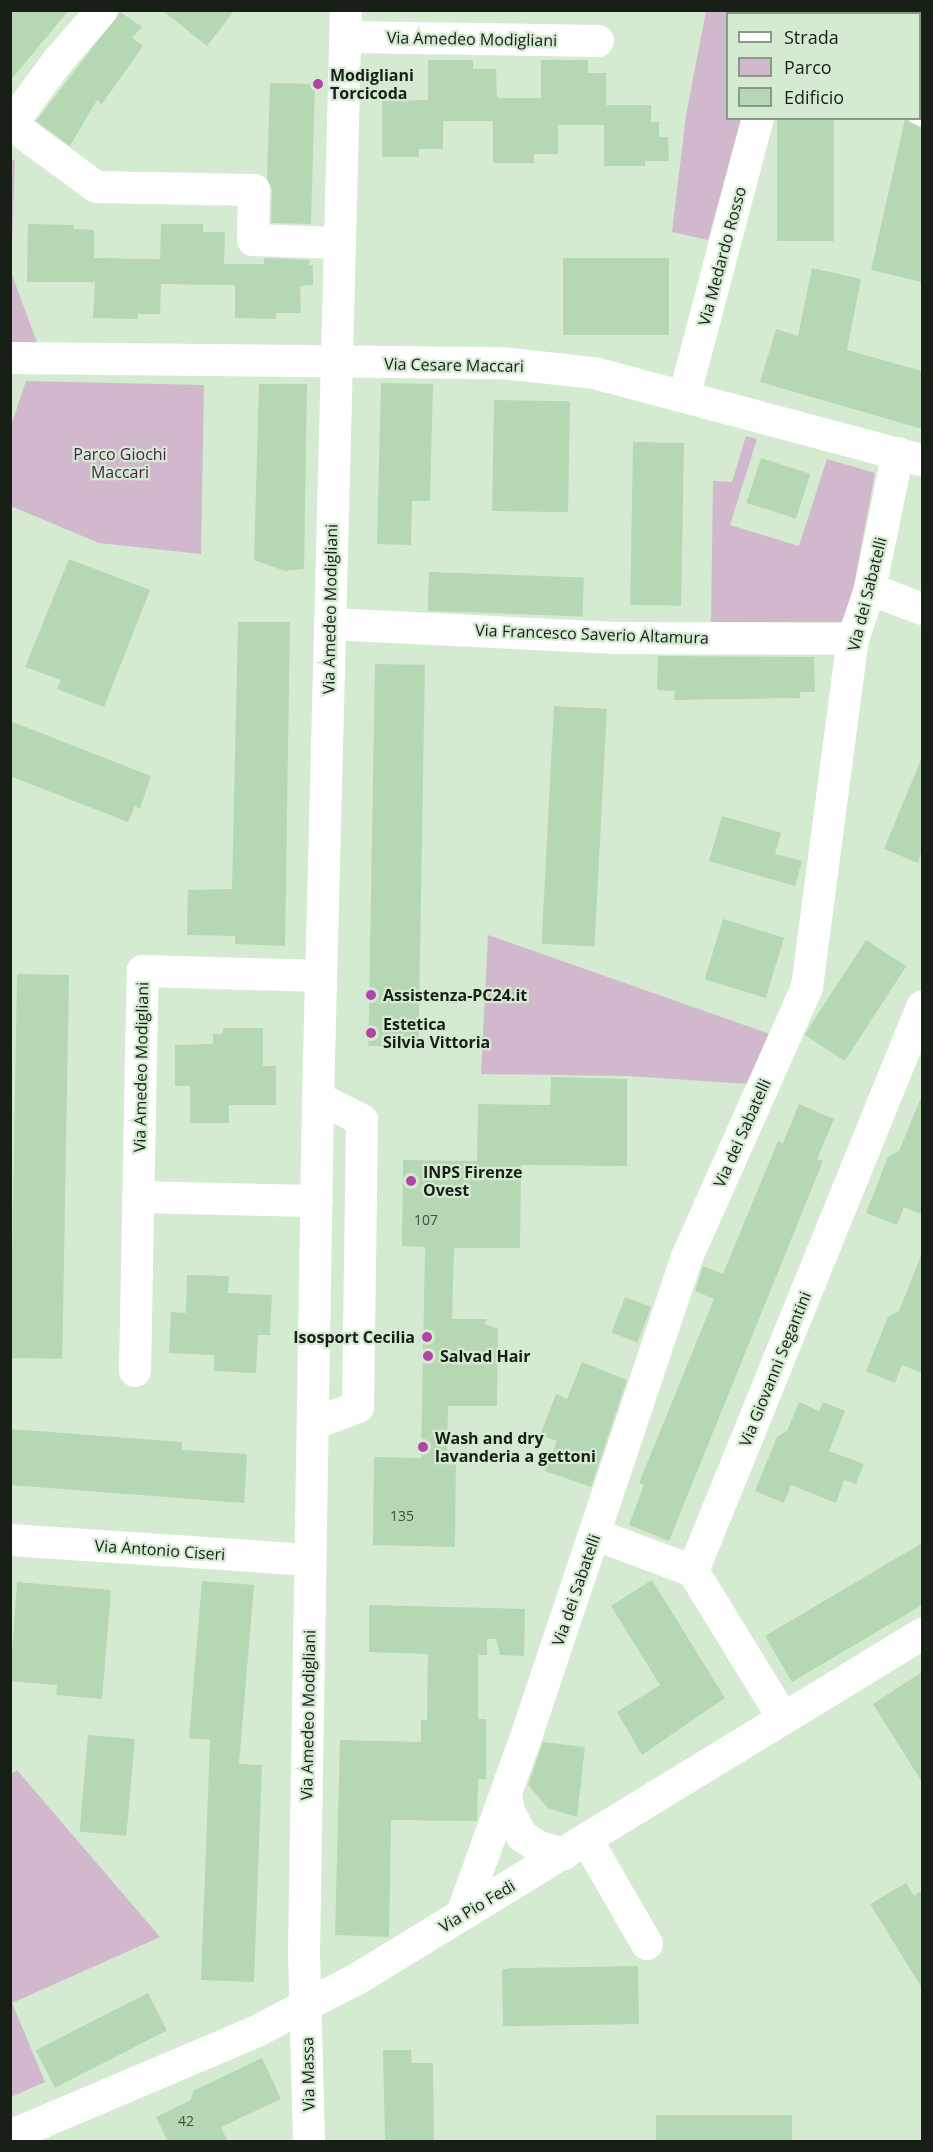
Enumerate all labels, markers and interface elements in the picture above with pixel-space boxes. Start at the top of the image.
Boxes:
legend [726,12,921,120]
text: Strada [784,25,839,49]
street label: Via Amedeo Modigliani [387,28,557,50]
text: Parco [784,55,832,79]
place label: Modigliani Torcicoda [330,65,414,103]
marker: Modigliani Torcicoda [311,77,325,91]
text: Edificio [784,85,844,109]
street label: Via Medardo Rosso [694,184,750,328]
street label: Via Cesare Maccari [384,354,524,376]
park label: Parco Giochi Maccari [73,444,167,482]
street label: Via Amedeo Modigliani [319,524,341,694]
street label: Via dei Sabatelli [844,535,890,653]
street label: Via Francesco Saverio Altamura [475,620,709,648]
street label: Via Amedeo Modigliani [130,982,152,1152]
place label: Assistenza-PC24.it [383,985,527,1005]
marker: Assistenza-PC24.it [364,988,378,1002]
place label: Estetica Silvia Vittoria [383,1014,490,1052]
marker: Estetica Silvia Vittoria [364,1026,378,1040]
street label: Via dei Sabatelli [709,1076,775,1190]
place label: INPS Firenze Ovest [423,1162,522,1200]
marker: INPS Firenze Ovest [404,1174,418,1188]
house number: 107 [414,1212,438,1228]
street label: Via Giovanni Segantini [735,1289,815,1449]
place label: Isosport Cecilia [293,1327,415,1347]
marker: Isosport Cecilia [420,1330,434,1344]
place label: Salvad Hair [440,1346,530,1366]
marker: Salvad Hair [421,1349,435,1363]
place label: Wash and dry lavanderia a gettoni [435,1428,596,1466]
marker: Wash and dry lavanderia a gettoni [416,1440,430,1454]
house number: 135 [390,1508,414,1524]
street label: Via dei Sabatelli [548,1532,604,1648]
street label: Via Antonio Ciseri [94,1536,226,1564]
street label: Via Amedeo Modigliani [297,1630,319,1800]
street label: Via Pio Fedi [436,1876,518,1936]
street label: Via Massa [298,2037,318,2111]
house number: 42 [178,2113,194,2129]

